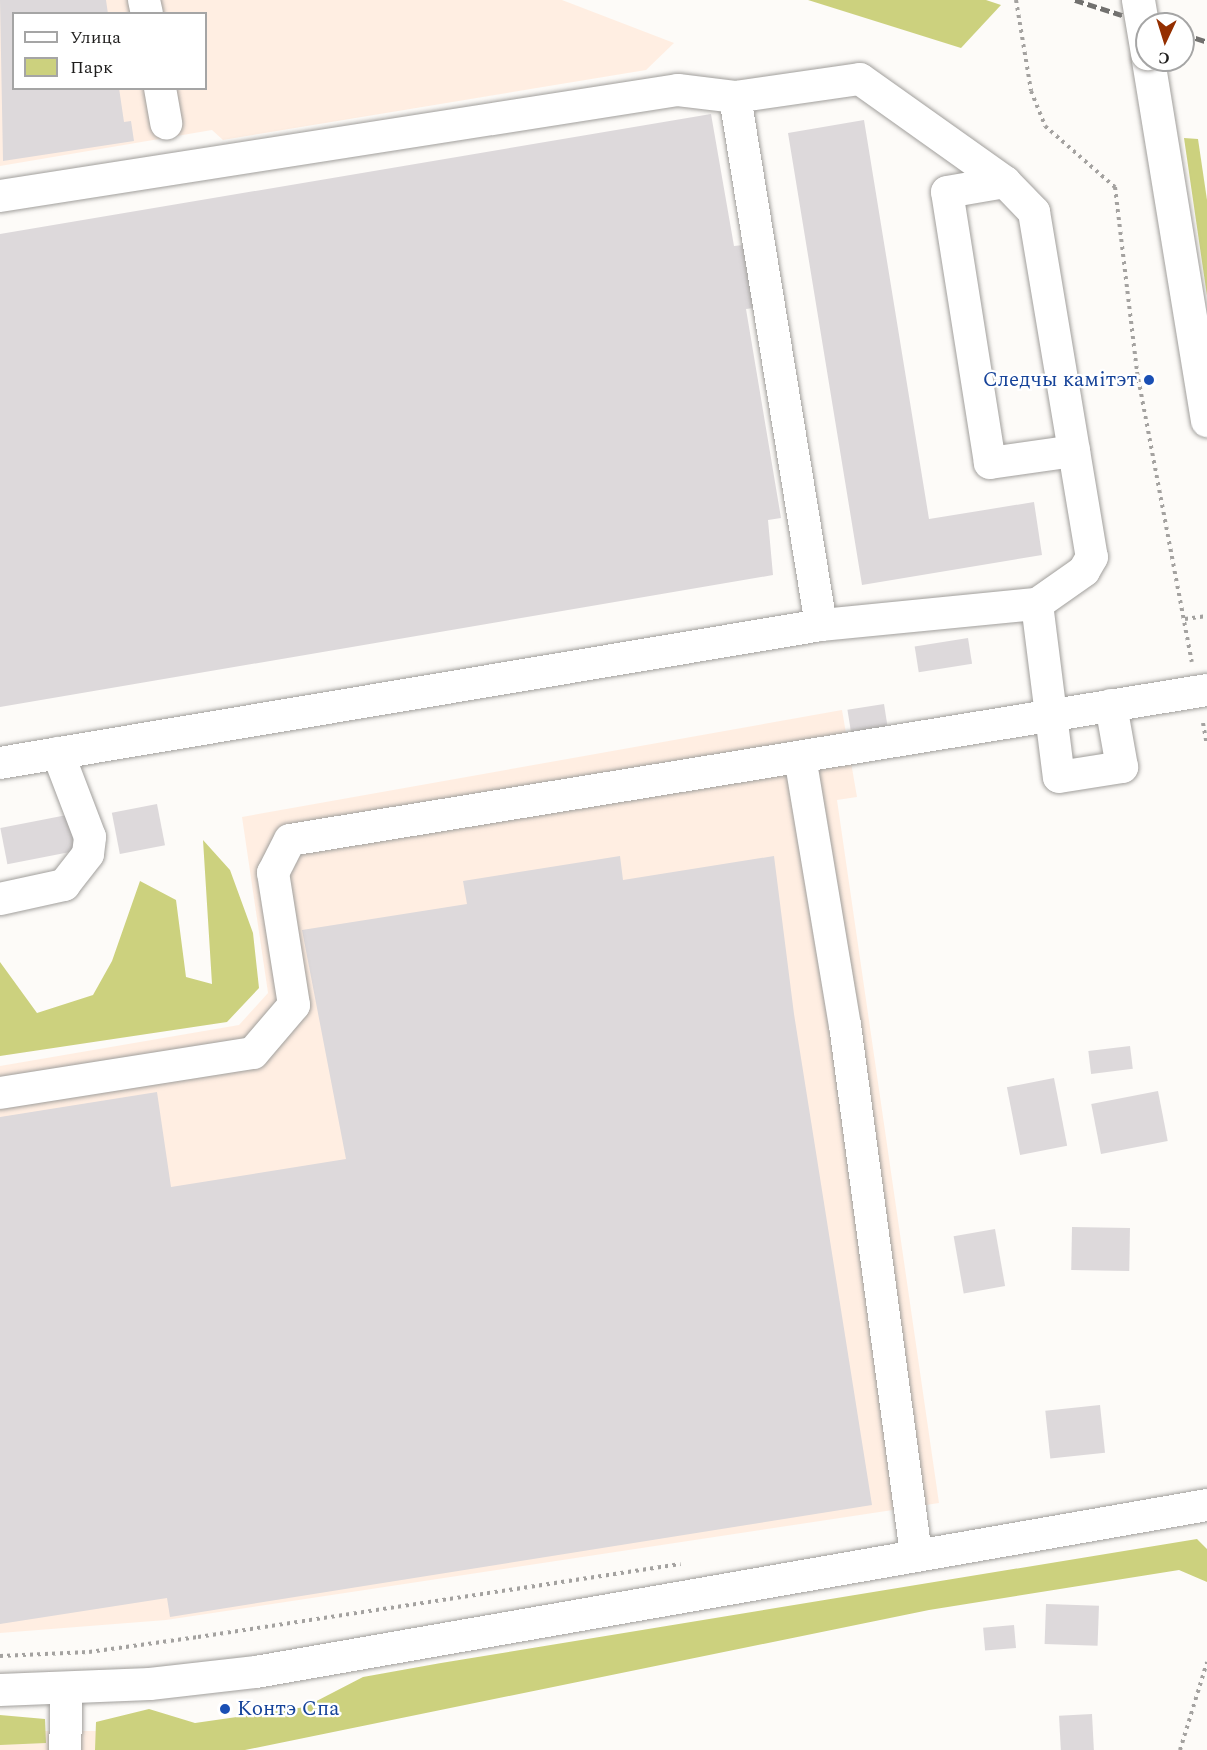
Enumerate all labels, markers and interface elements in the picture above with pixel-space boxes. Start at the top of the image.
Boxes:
legend [12,12,207,90]
north arrow [1135,12,1195,72]
text: Улица [70,24,121,51]
text: С [1157,46,1170,70]
text: Парк [70,54,113,81]
place label: Следчы камітэт [983,367,1137,393]
marker: Следчы камітэт [1142,373,1156,387]
place label: Контэ Спа [237,1696,339,1722]
marker: Контэ Спа [218,1702,232,1716]

